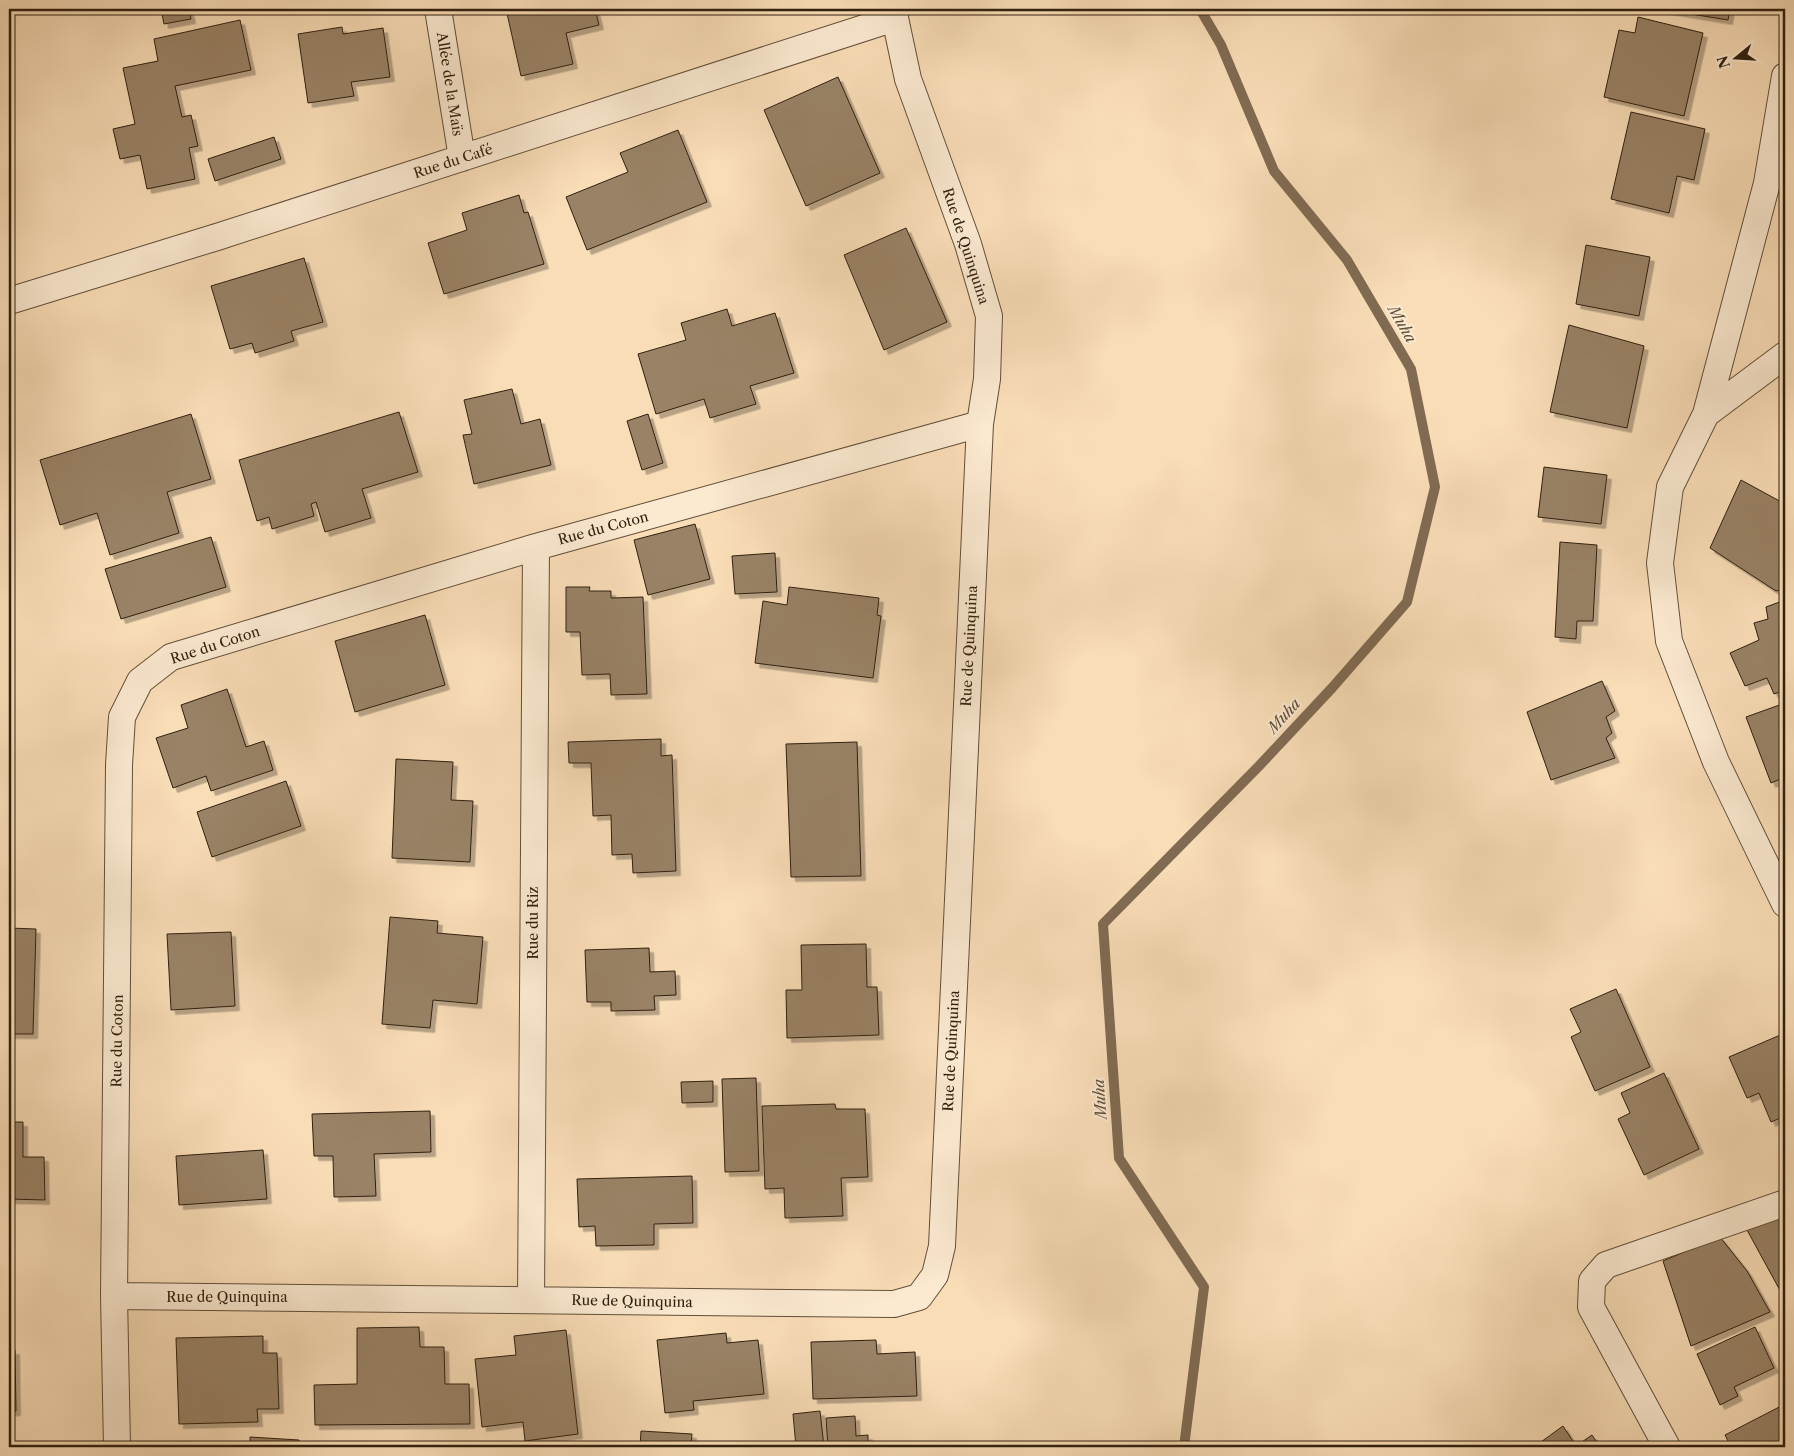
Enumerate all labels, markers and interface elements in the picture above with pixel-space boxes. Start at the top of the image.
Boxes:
street label: Allée de la Maïs [433,30,467,137]
north arrow [1712,32,1762,82]
text: N [1713,53,1734,71]
street label: Rue du Café [411,140,495,182]
street label: Rue de Quinquina [939,186,993,307]
water label: Muha [1383,300,1421,346]
street label: Rue du Coton [556,507,650,549]
street label: Rue de Quinquina [957,584,981,707]
street label: Rue du Coton [168,622,262,668]
water label: Muha [1262,694,1304,739]
street label: Rue du Riz [524,886,542,960]
street label: Rue de Quinquina [939,989,963,1112]
street label: Rue du Coton [107,994,127,1088]
water label: Muha [1089,1078,1111,1122]
street label: Rue de Quinquina [166,1288,288,1306]
street label: Rue de Quinquina [571,1291,693,1311]

